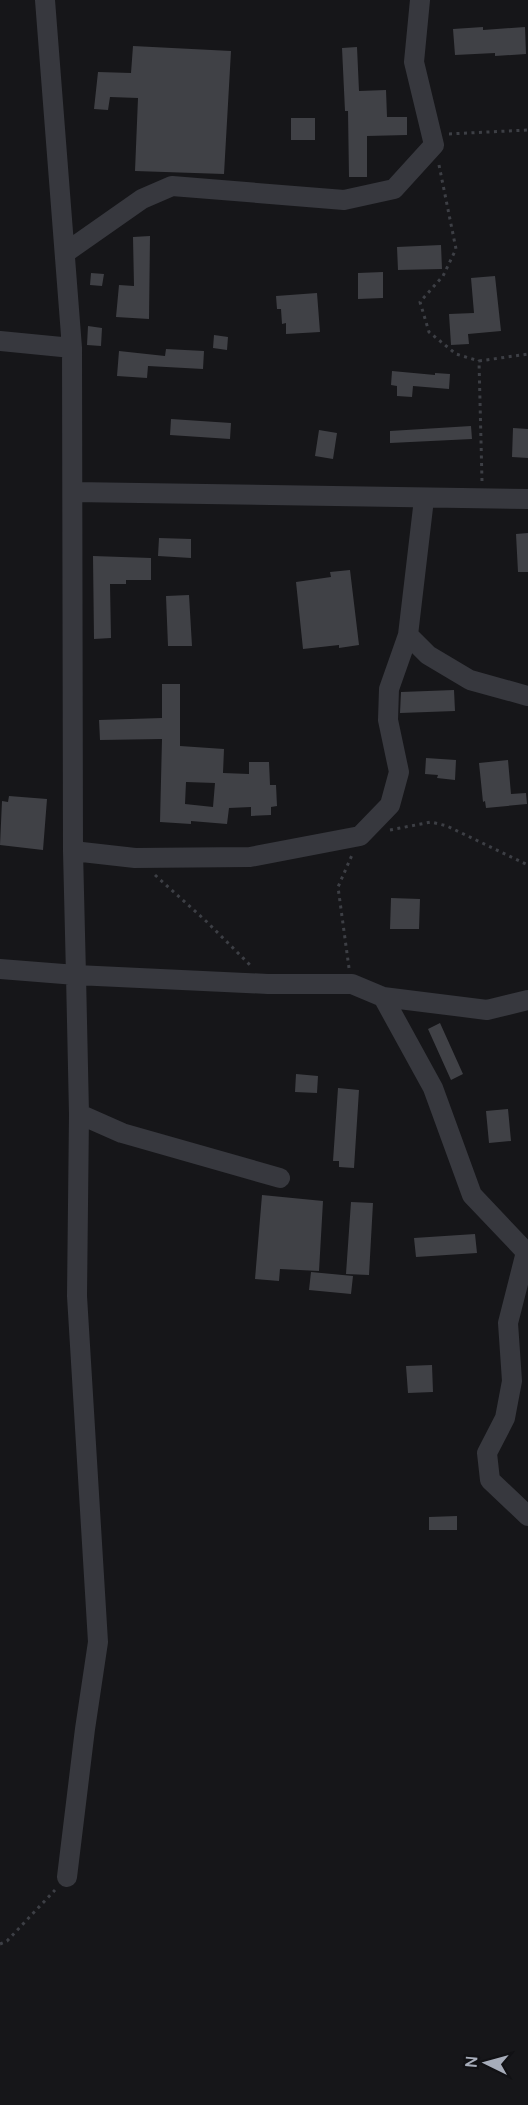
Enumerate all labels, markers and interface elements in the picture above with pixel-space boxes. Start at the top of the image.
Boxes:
north arrow [456,2033,516,2093]
text: N [460,2055,483,2068]

